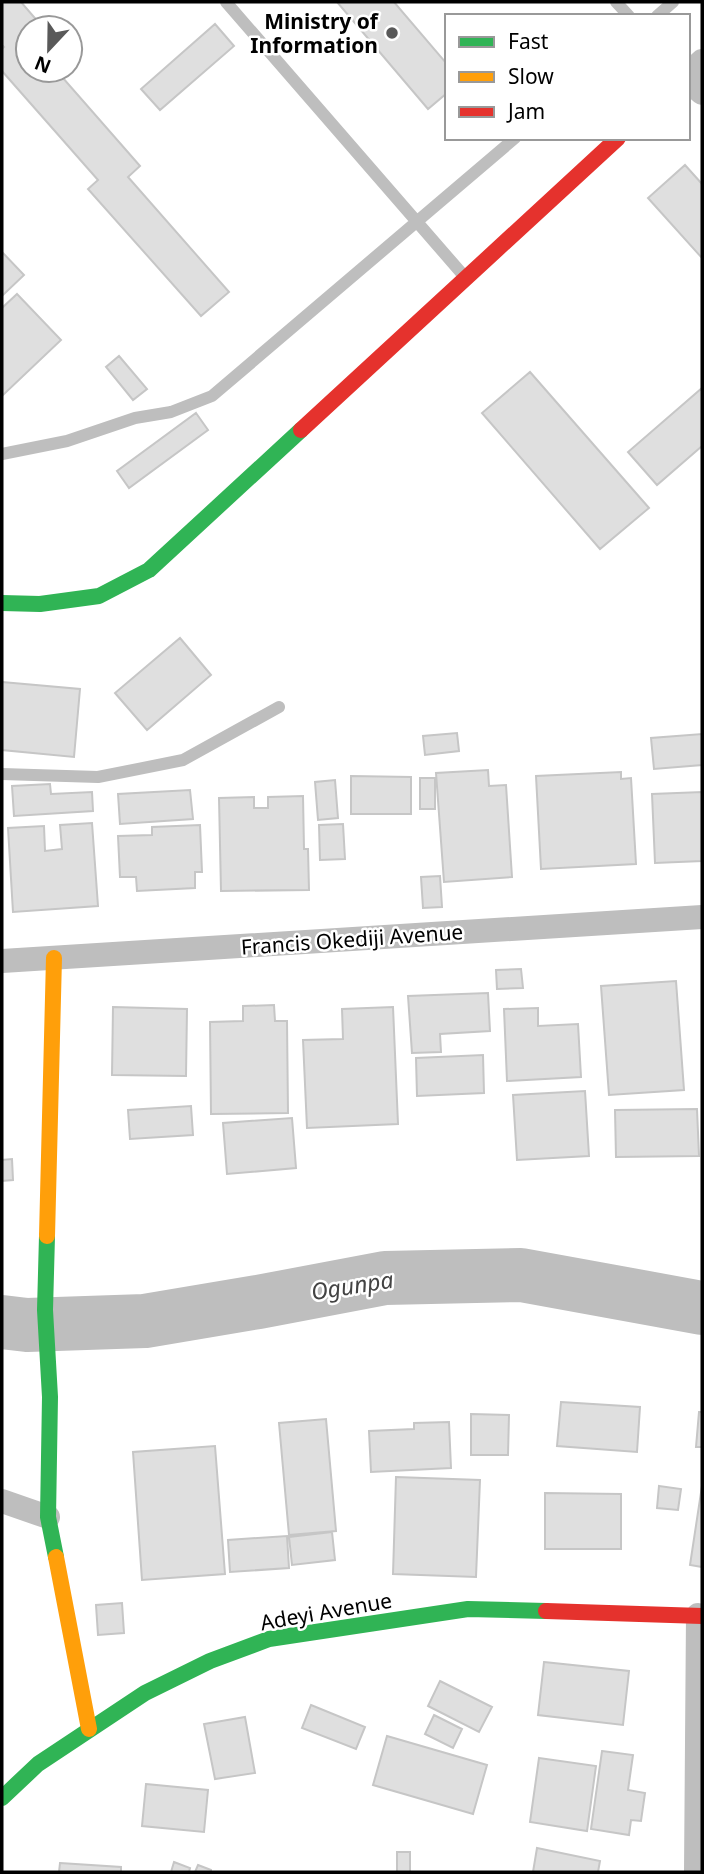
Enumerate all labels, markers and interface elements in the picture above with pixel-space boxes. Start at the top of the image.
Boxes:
place label: Ministry of Information [250,7,380,59]
north arrow [14,14,84,84]
legend [445,14,690,140]
marker: Ministry of Information [384,25,400,41]
text: Fast [508,27,549,55]
text: N [31,50,55,80]
text: Slow [508,62,554,90]
text: Jam [506,97,545,125]
street label: Francis Okediji Avenue [240,917,464,961]
water label: Ogunpa [309,1263,395,1307]
street label: Adeyi Avenue [258,1586,394,1636]

